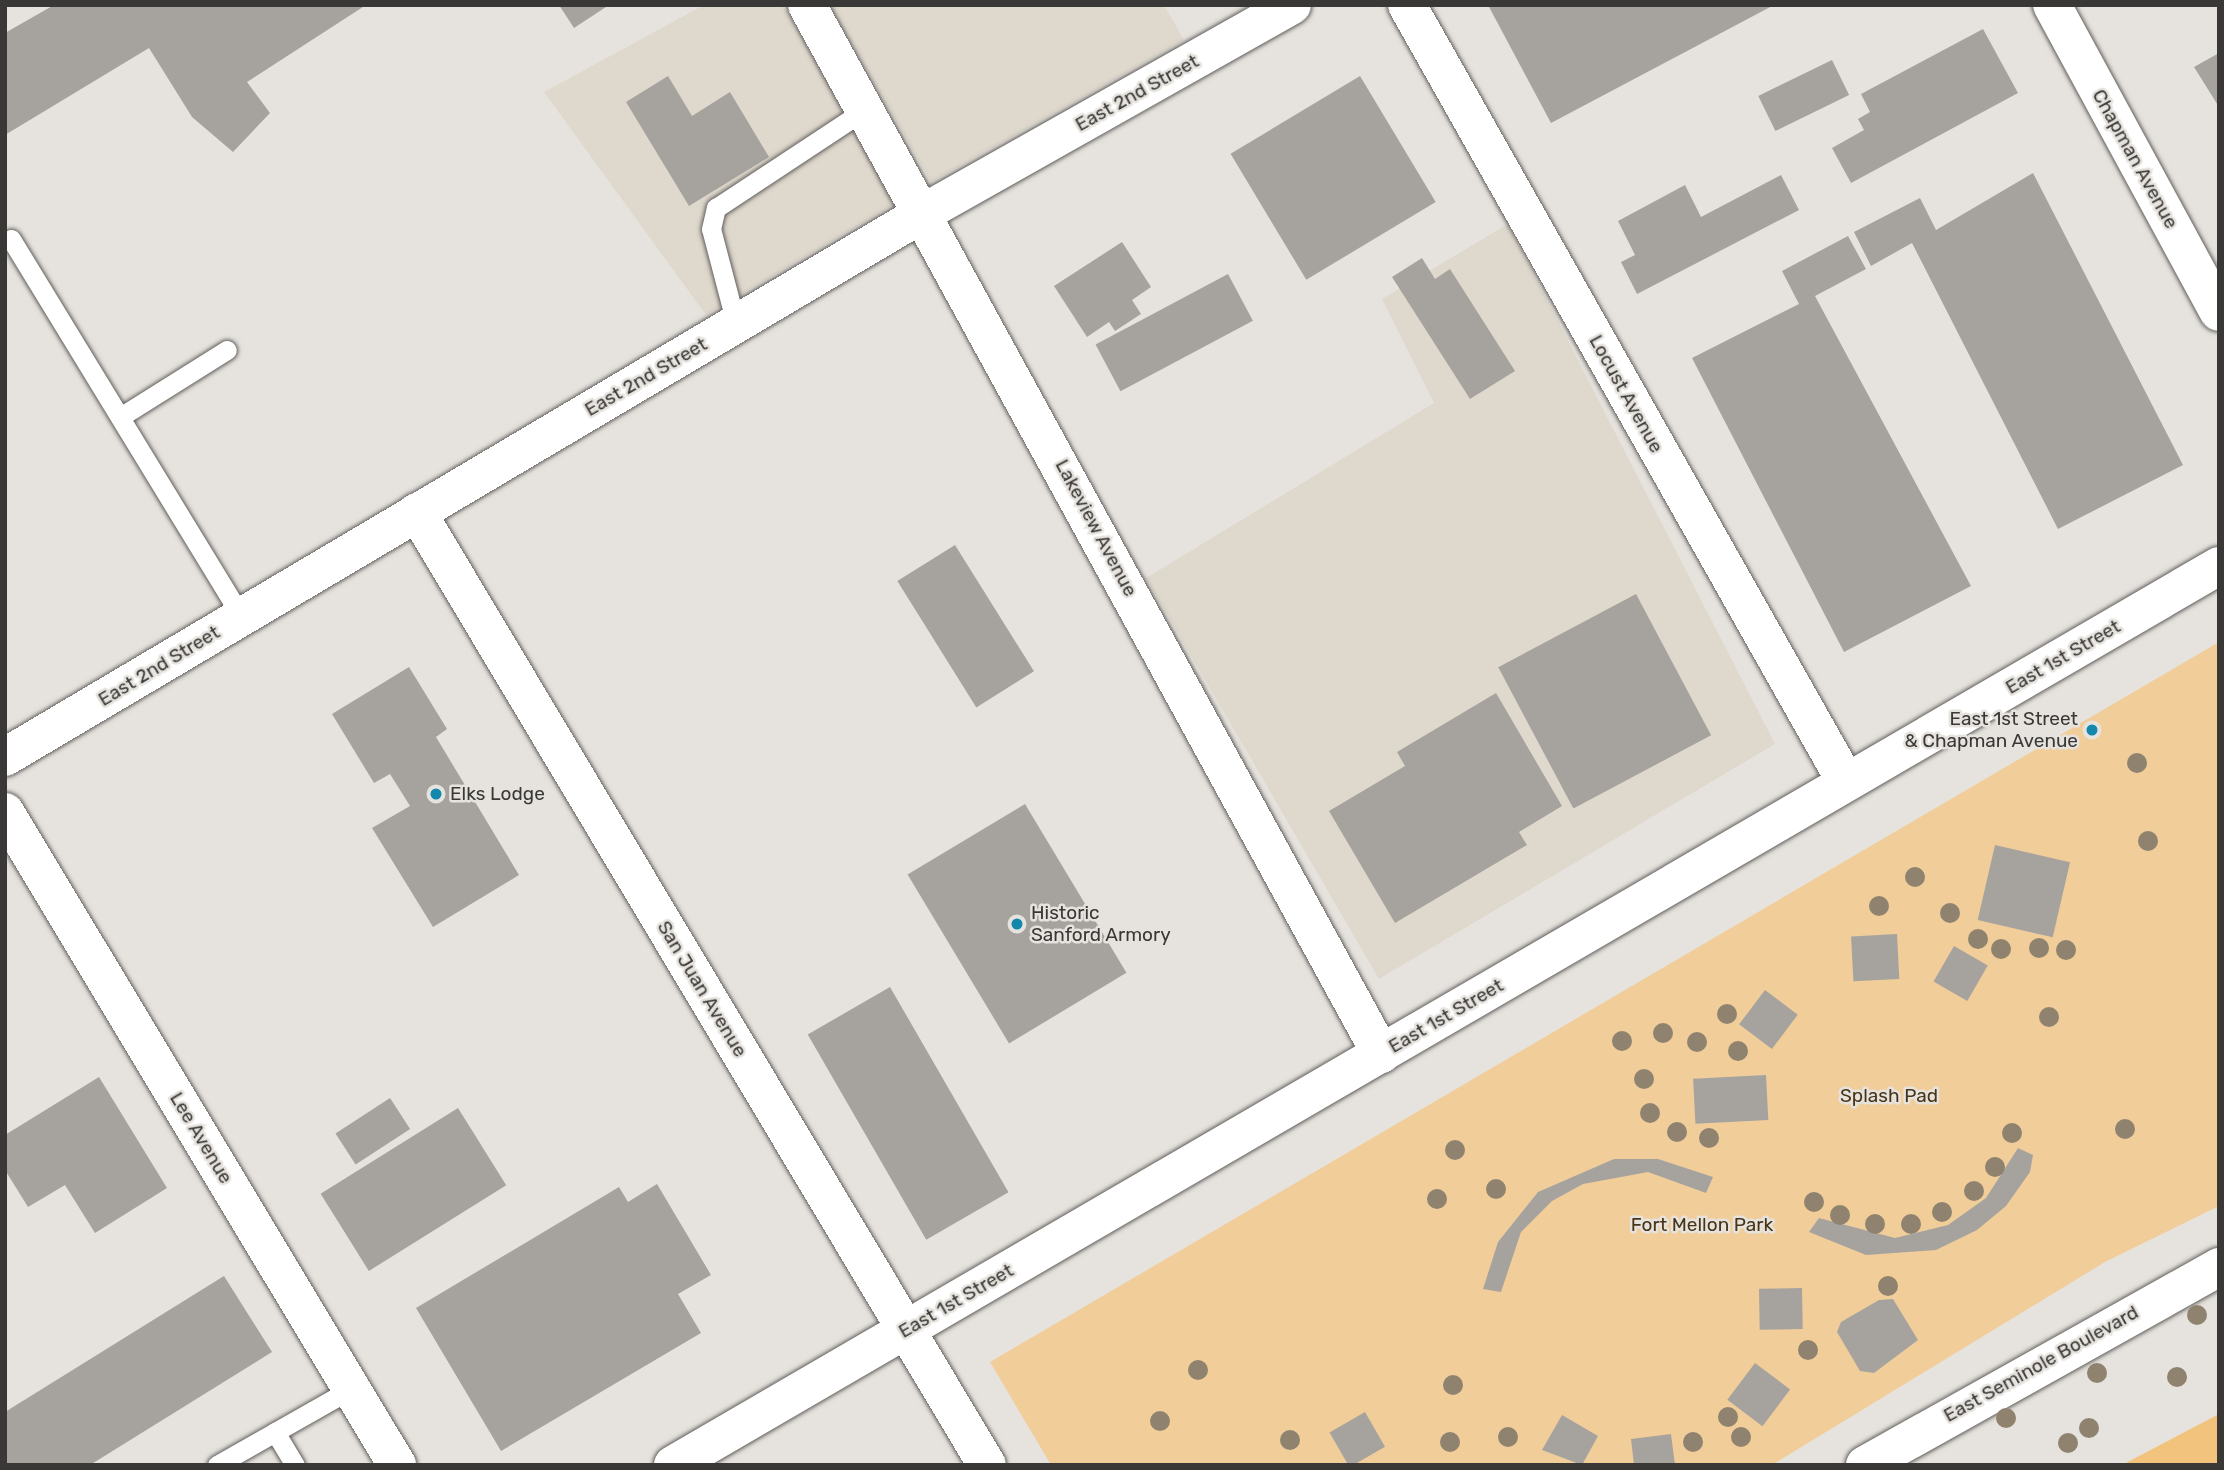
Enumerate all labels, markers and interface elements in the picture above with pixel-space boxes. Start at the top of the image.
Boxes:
street label: East 2nd Street [1071,50,1203,136]
street label: Chapman Avenue [2087,85,2183,233]
street label: Locust Avenue [1584,331,1668,457]
street label: East 2nd Street [581,333,711,421]
street label: Lakeview Avenue [1050,455,1142,601]
street label: East 1st Street [2002,615,2124,699]
street label: East 2nd Street [94,621,224,711]
place label: East 1st Street & Chapman Avenue [1904,708,2078,752]
marker: East 1st Street & Chapman Avenue [2084,722,2100,738]
place label: Elks Lodge [450,783,545,805]
marker: Elks Lodge [428,786,444,802]
place label: Historic Sanford Armory [1031,902,1171,946]
marker: Historic Sanford Armory [1009,916,1025,932]
street label: San Juan Avenue [652,917,752,1061]
street label: East 1st Street [1385,974,1507,1058]
park label: Splash Pad [1840,1085,1938,1107]
street label: Lee Avenue [165,1088,237,1188]
park label: Fort Mellon Park [1631,1214,1773,1236]
street label: East 1st Street [895,1259,1017,1343]
street label: East Seminole Boulevard [1940,1301,2142,1427]

